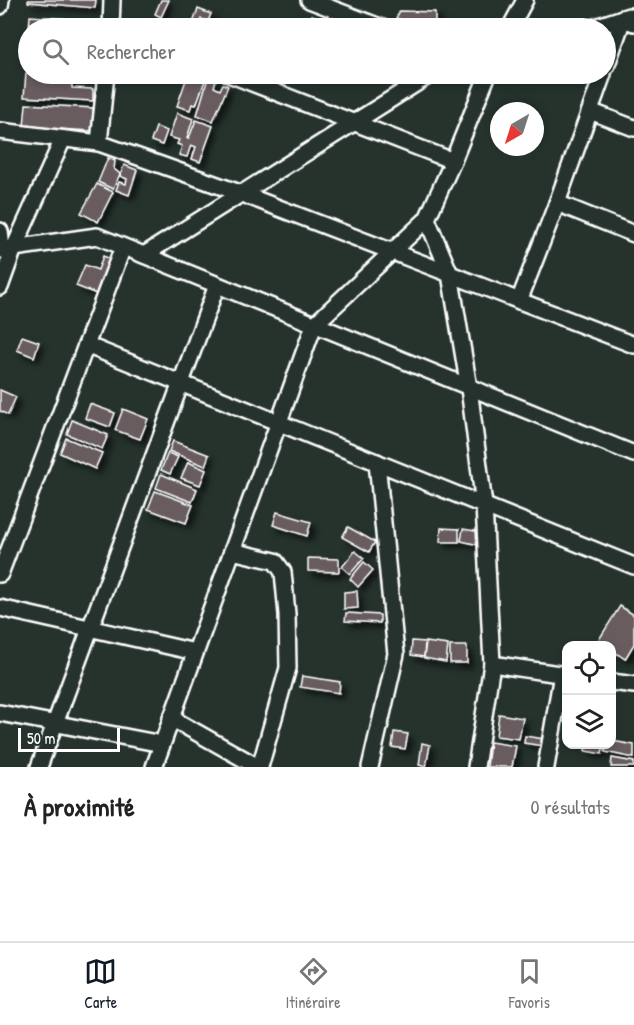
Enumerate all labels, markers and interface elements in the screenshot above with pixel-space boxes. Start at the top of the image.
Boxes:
search box [18,18,616,84]
icon: search [39,35,72,68]
text: Rechercher [87,36,176,66]
north arrow [490,102,544,156]
map controls [562,641,616,749]
button: locate [562,641,616,695]
button: layers [562,695,616,749]
scale bar [18,725,120,752]
text: 50 m [27,727,56,749]
text: À proximité [24,789,135,824]
text: 0 résultats [530,793,610,820]
tab: Carte [84,955,117,1013]
tab: Itinéraire [286,955,341,1013]
tab: Favoris [509,955,550,1013]

